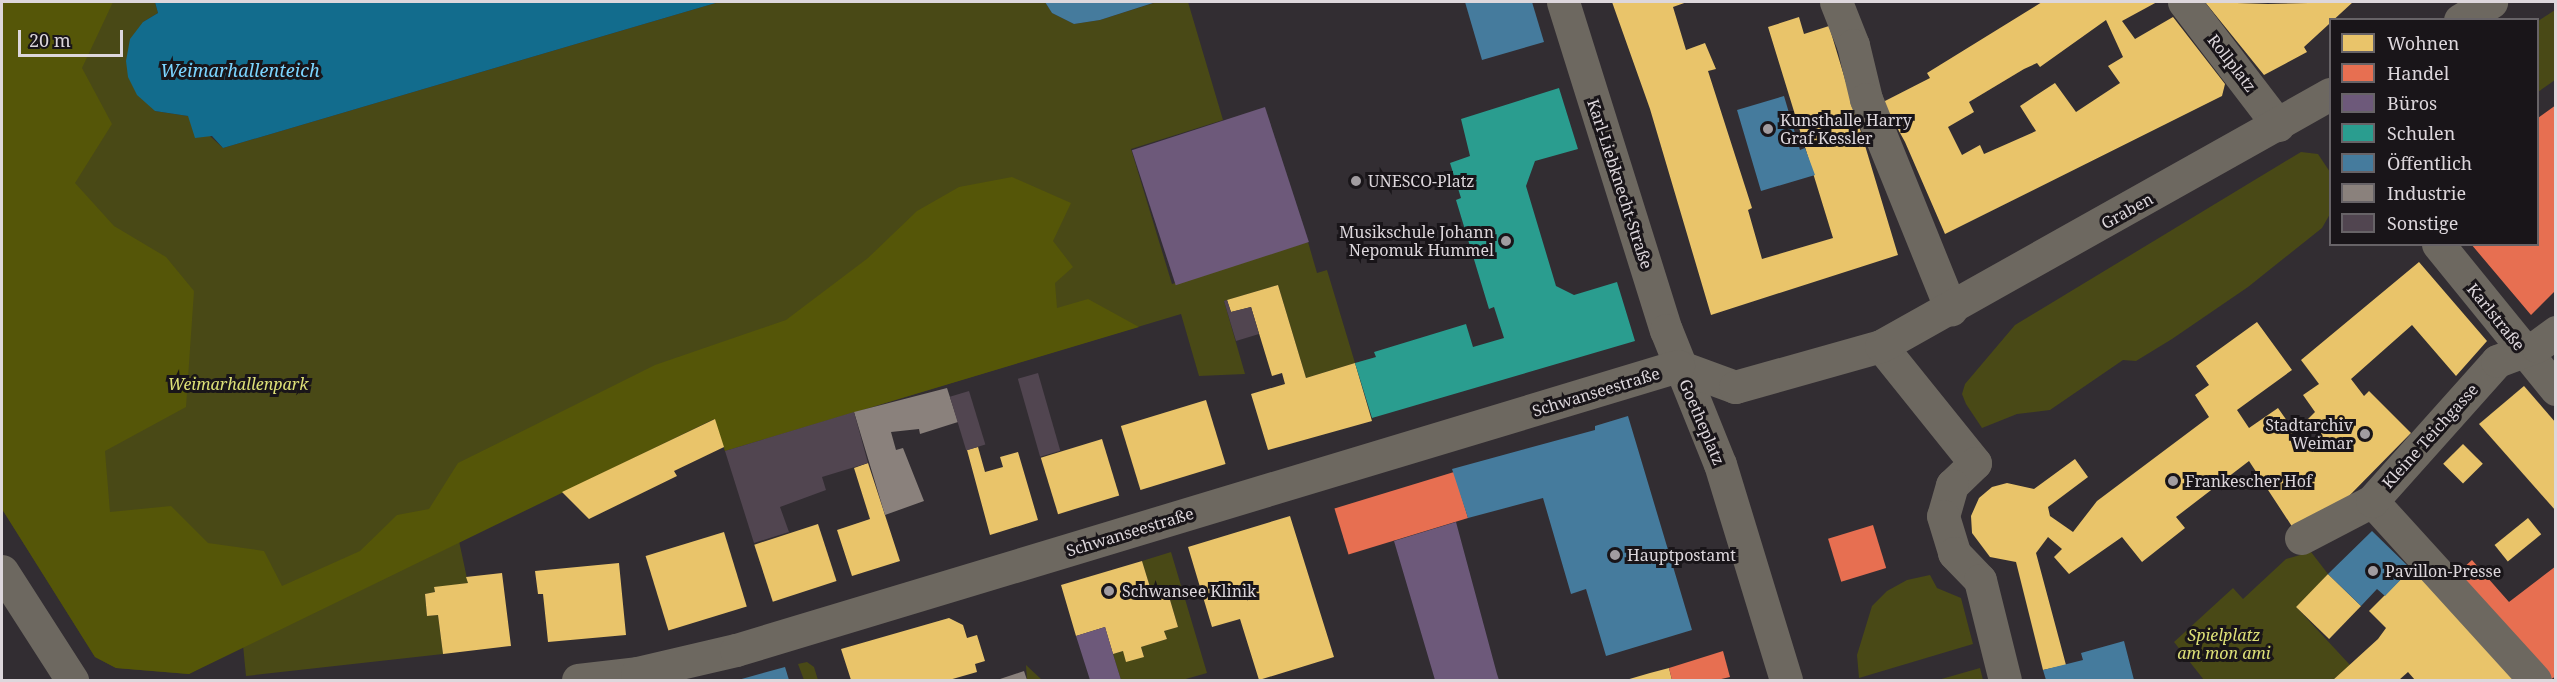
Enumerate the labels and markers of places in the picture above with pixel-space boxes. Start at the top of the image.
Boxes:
place label: Kunsthalle Harry Graf Kessler [1780,110,1912,148]
marker: Kunsthalle Harry Graf Kessler [1761,122,1775,136]
place label: UNESCO-Platz [1368,171,1474,191]
marker: UNESCO-Platz [1349,174,1363,188]
place label: Musikschule Johann Nepomuk Hummel [1339,222,1494,260]
marker: Musikschule Johann Nepomuk Hummel [1499,234,1513,248]
place label: Stadtarchiv Weimar [2265,415,2353,453]
marker: Stadtarchiv Weimar [2358,427,2372,441]
place label: Frankescher Hof [2185,471,2312,491]
marker: Frankescher Hof [2166,474,2180,488]
place label: Hauptpostamt [1627,545,1736,565]
marker: Hauptpostamt [1608,548,1622,562]
place label: Pavillon-Presse [2385,561,2501,581]
marker: Pavillon-Presse [2366,564,2380,578]
place label: Schwansee Klinik [1122,581,1256,601]
marker: Schwansee Klinik [1100,582,1118,600]

